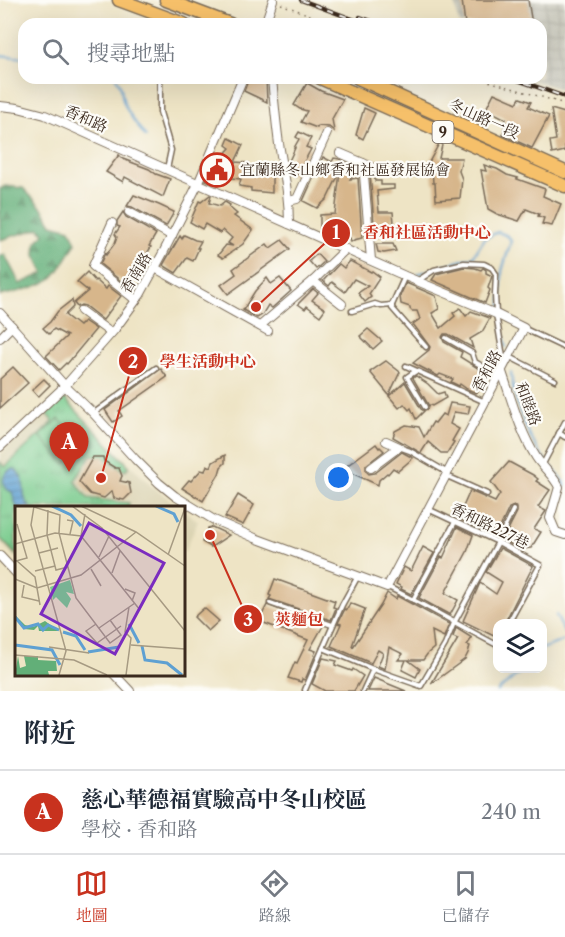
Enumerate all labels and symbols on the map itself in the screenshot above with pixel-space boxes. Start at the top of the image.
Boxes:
street label: 冬山路一段 [446,95,522,142]
street label: 香和路 [62,101,111,136]
road number: 9 [432,121,454,143]
public building icon: 宜蘭縣冬山鄉香和社區發展協會 [199,152,235,188]
place label: 宜蘭縣冬山鄉香和社區發展協會 [240,160,450,179]
callout: 香和社區活動中心 [321,216,503,250]
text: 1 [332,222,340,244]
text: 香和社區活動中心 [363,222,491,242]
street label: 香南路 [116,249,155,297]
callout: 學生活動中心 [118,344,268,378]
street label: 香和路 [468,346,506,395]
text: 2 [128,351,138,373]
text: 學生活動中心 [160,351,256,371]
street label: 和睦路 [512,379,545,428]
pin: A [50,422,88,472]
your location [324,463,353,492]
street label: 香和路227巷 [448,498,532,553]
inset map [15,506,184,676]
callout: 莢麵包 [233,602,335,636]
text: 3 [243,609,253,631]
text: 莢麵包 [275,609,323,629]

